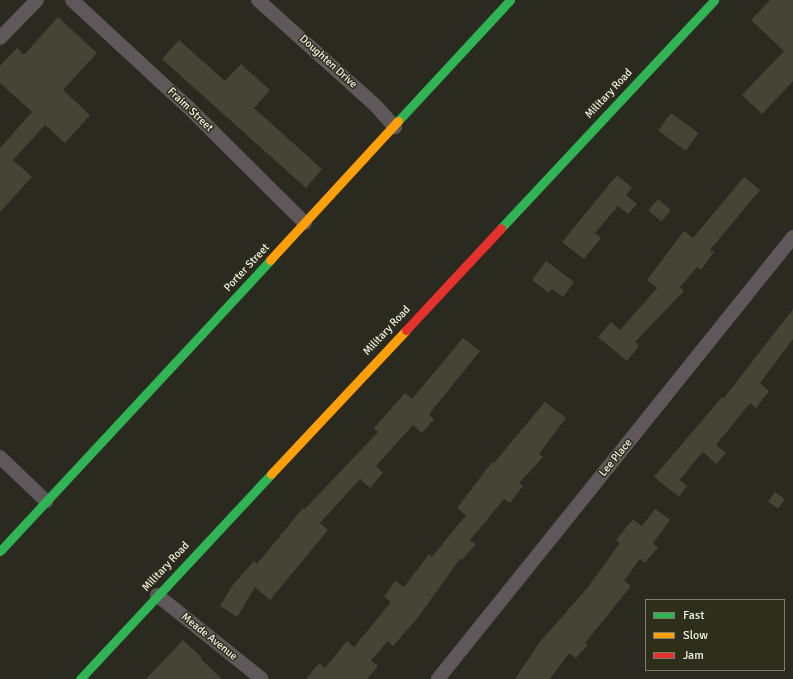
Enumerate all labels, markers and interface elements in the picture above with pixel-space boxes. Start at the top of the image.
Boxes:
street label: Doughten Drive [296,33,360,91]
street label: Military Road [583,67,635,121]
street label: Fraim Street [165,85,215,135]
street label: Porter Street [222,241,272,295]
street label: Military Road [361,304,413,358]
street label: Lee Place [597,437,635,479]
street label: Military Road [140,540,192,594]
legend [645,599,785,671]
text: Fast [683,608,704,623]
street label: Meade Avenue [178,610,240,664]
text: Slow [683,628,708,643]
text: Jam [683,648,704,663]

